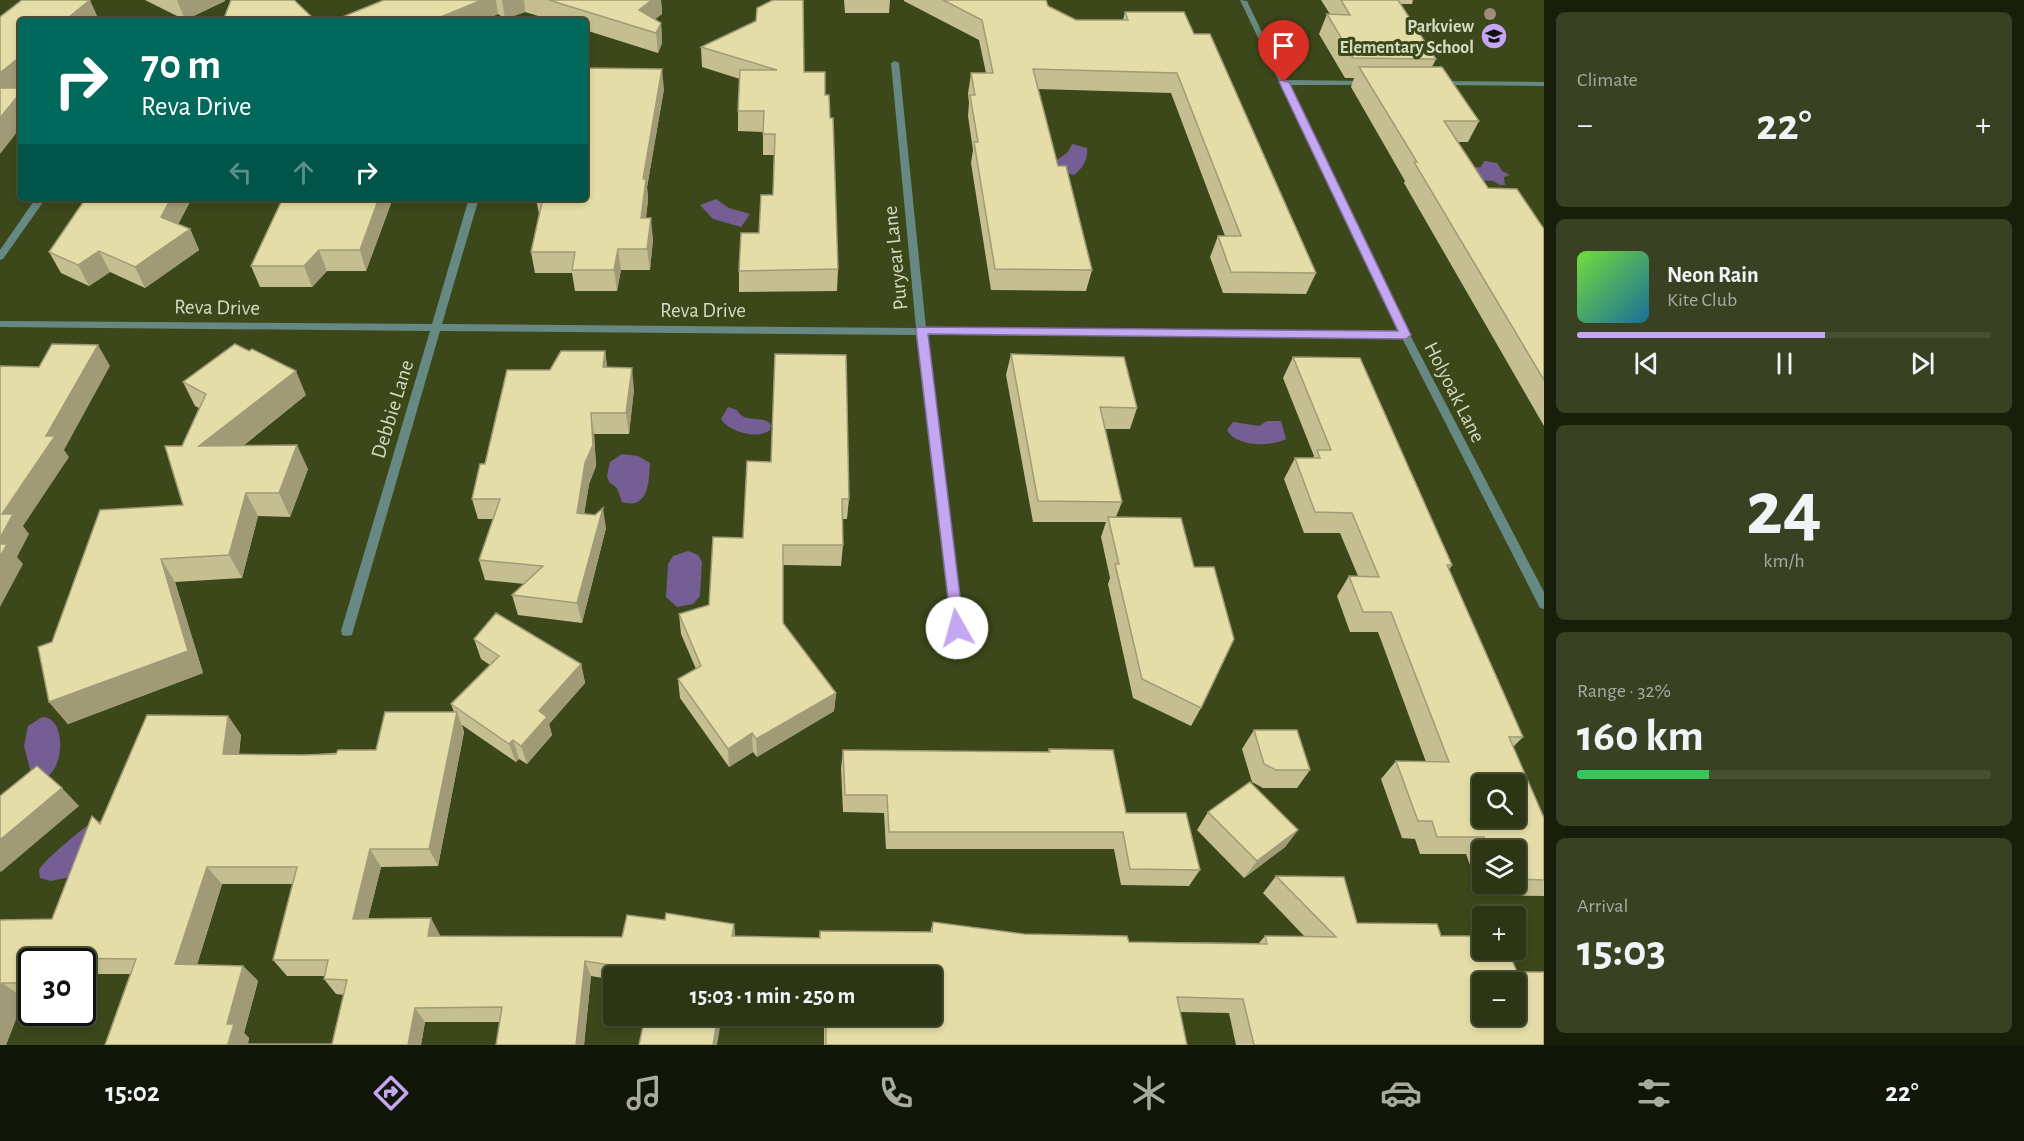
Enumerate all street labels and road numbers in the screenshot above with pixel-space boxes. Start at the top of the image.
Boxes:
street label: Puryear Lane [880,205,911,311]
street label: Reva Drive [174,296,260,319]
street label: Reva Drive [660,300,746,321]
street label: Holyoak Lane [1420,338,1489,446]
street label: Debbie Lane [368,357,417,461]

